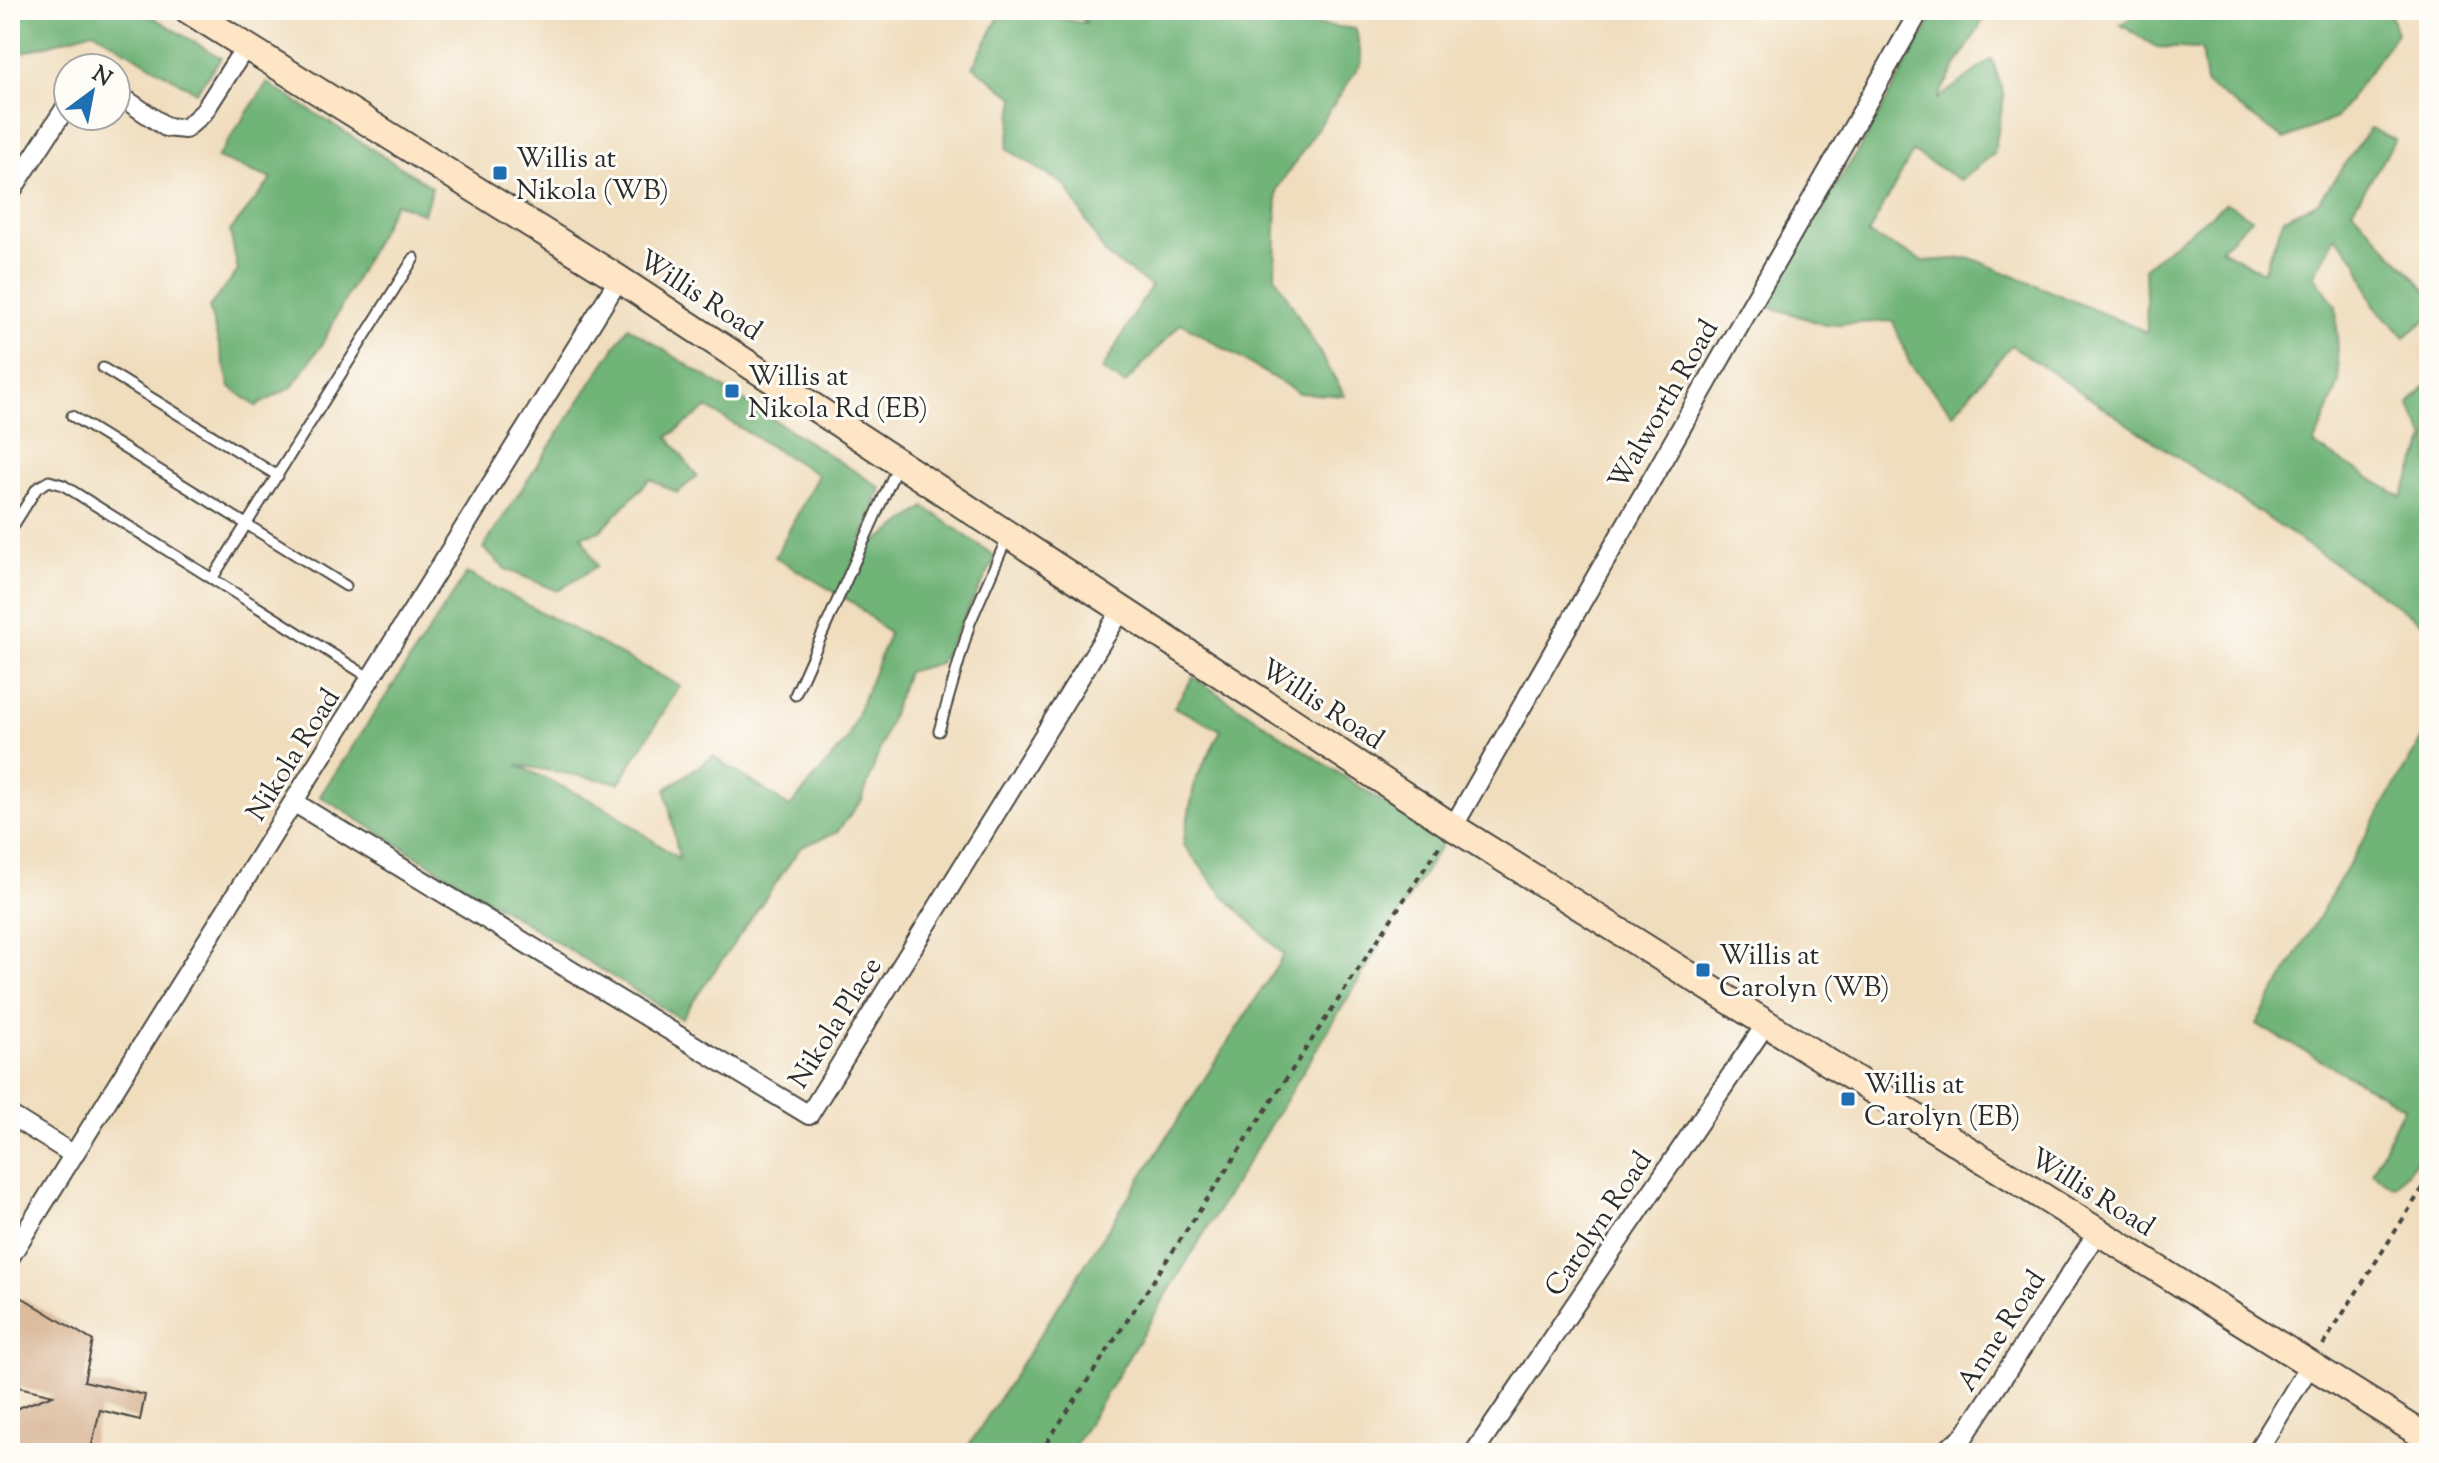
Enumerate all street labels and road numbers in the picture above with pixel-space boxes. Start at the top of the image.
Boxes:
street label: Willis Road [629,241,769,352]
street label: Walworth Road [1600,313,1730,498]
street label: Willis Road [1251,650,1391,761]
street label: Nikola Road [238,681,351,830]
street label: Nikola Place [780,950,893,1097]
street label: Willis Road [2021,1139,2162,1248]
street label: Carolyn Road [1536,1144,1663,1305]
street label: Anne Road [1948,1263,2057,1400]

